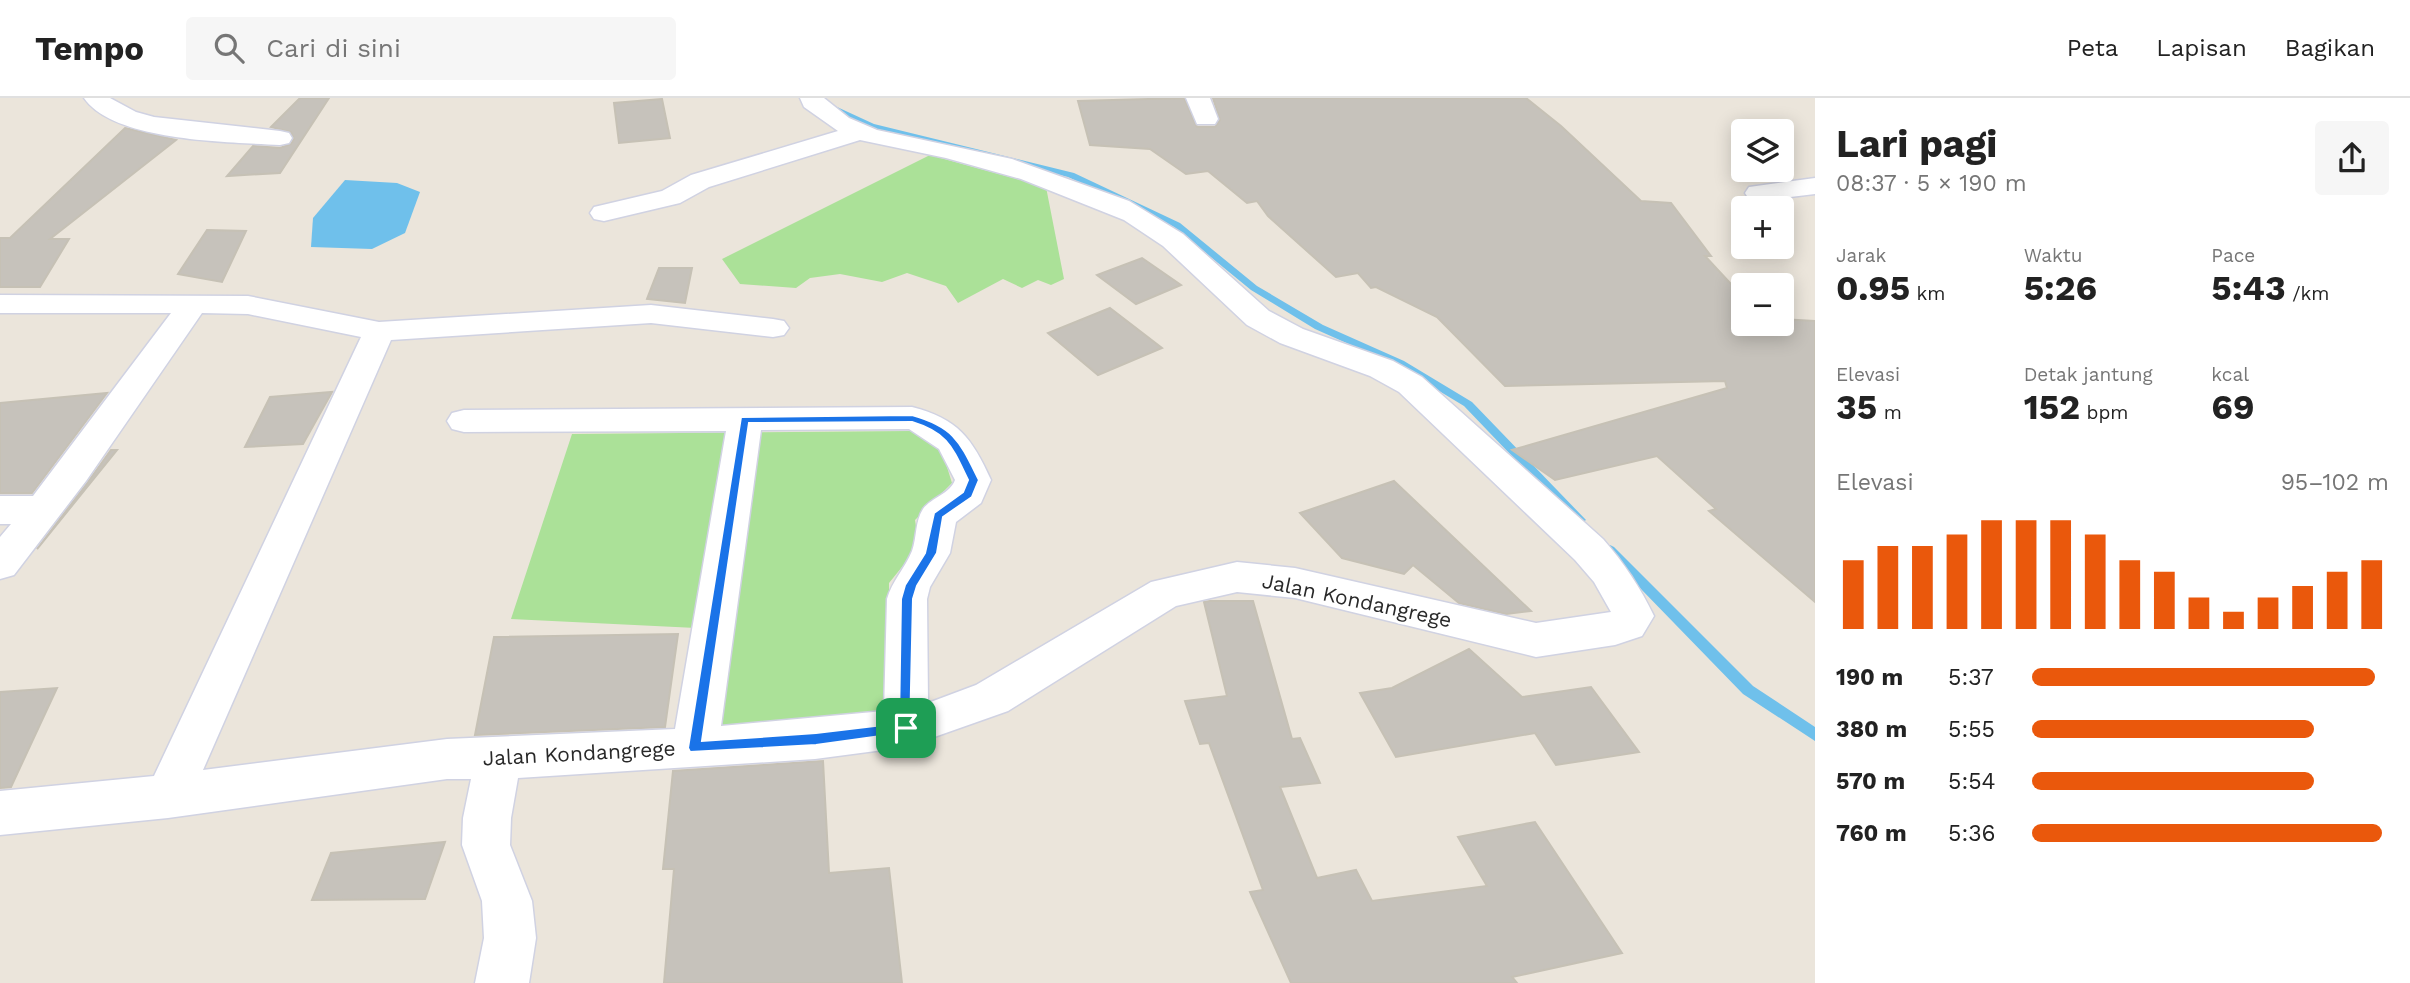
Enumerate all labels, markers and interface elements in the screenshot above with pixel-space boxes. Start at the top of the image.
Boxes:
search box [186,17,676,80]
text: Tempo [35,29,144,68]
icon: search [210,29,248,67]
text: Cari di sini [266,33,401,63]
text: Peta [2067,34,2118,62]
text: Lapisan [2156,34,2247,62]
text: Bagikan [2285,34,2375,62]
map controls [1731,119,1794,336]
button: layers [1731,119,1794,182]
button: share [2315,121,2389,195]
text: Lari pagi [1836,122,1997,166]
text: 08:37 · 5 × 190 m [1836,170,2027,197]
button: + [1731,196,1794,259]
text: Jarak [1836,244,1886,267]
text: Waktu [2024,244,2082,267]
text: Pace [2211,244,2255,267]
text: 0.95 [1836,267,1910,309]
text: 5:26 [2024,267,2097,309]
text: 5:43 [2211,267,2286,309]
button: − [1731,273,1794,336]
text: km [1910,282,1945,305]
text: /km [2286,282,2329,305]
text: Elevasi [1836,363,1900,386]
text: Detak jantung [2024,363,2153,386]
text: kcal [2211,363,2249,386]
text: 35 [1836,386,1877,428]
text: 152 [2024,386,2080,428]
text: 69 [2211,386,2254,428]
text: m [1877,401,1902,424]
text: bpm [2080,401,2128,424]
text: Elevasi [1836,469,1914,496]
text: 95–102 m [2281,469,2389,496]
street label: Jalan Kondangrege [1260,568,1454,632]
text: 190 m [1836,664,1903,691]
text: 5:37 [1948,664,1994,691]
pin [876,698,936,758]
icon: arrive [887,709,925,747]
text: 380 m [1836,716,1907,743]
text: 5:55 [1948,716,1995,743]
street label: Jalan Kondangrege [482,735,676,771]
text: 570 m [1836,768,1905,795]
text: 5:54 [1948,768,1996,795]
text: 760 m [1836,820,1907,847]
text: 5:36 [1948,820,1996,847]

